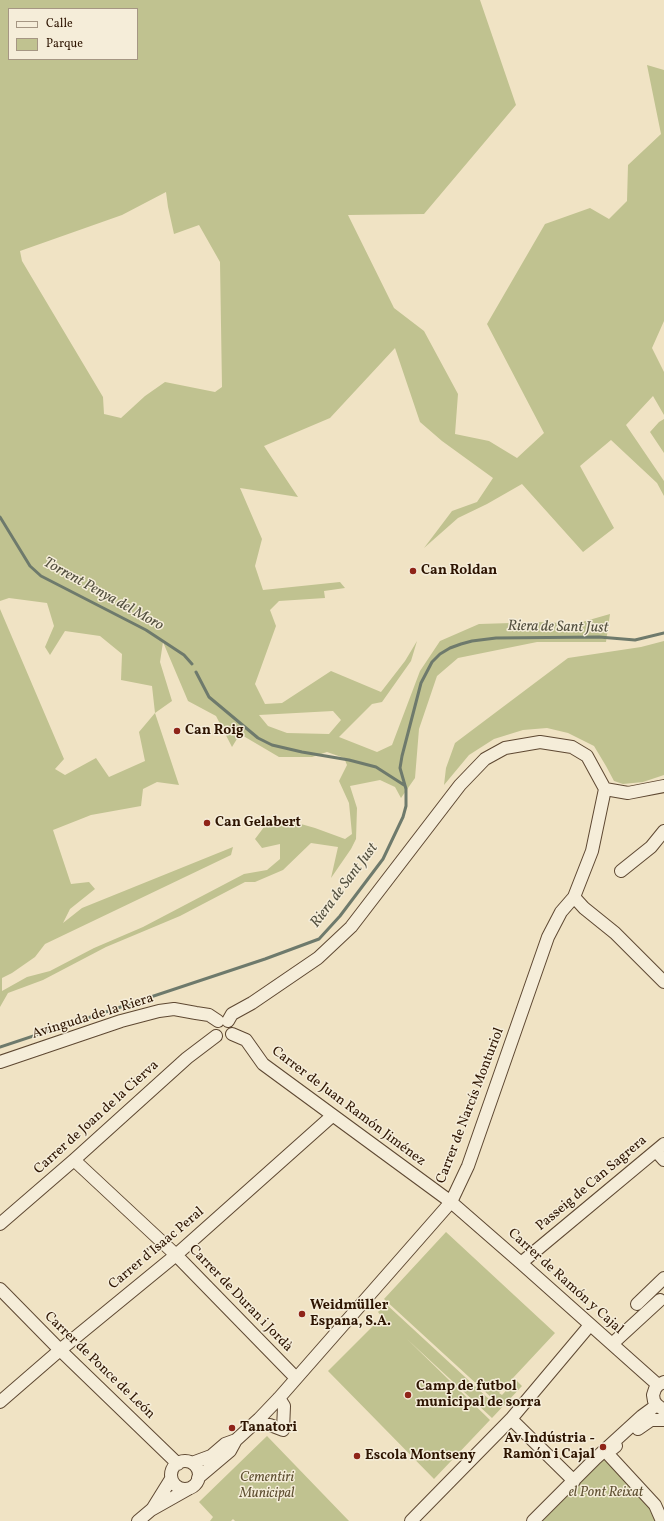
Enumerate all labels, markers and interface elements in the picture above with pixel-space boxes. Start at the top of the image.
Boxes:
legend [8,8,138,60]
text: Calle [46,16,73,32]
text: Parque [46,36,83,52]
water label: Torrent Penya del Moro [40,554,166,636]
place label: Can Roldan [421,563,497,579]
marker: Can Roldan [408,566,418,576]
water label: Riera de Sant Just [507,618,609,638]
place label: Can Roig [185,723,244,739]
marker: Can Roig [172,726,182,736]
place label: Can Gelabert [215,815,301,831]
marker: Can Gelabert [202,818,212,828]
water label: Riera de Sant Just [307,840,383,932]
street label: Avinguda de la Riera [30,991,156,1043]
street label: Carrer de Narcís Monturiol [433,1026,509,1186]
street label: Carrer de Juan Ramón Jiménez [268,1044,428,1170]
street label: Carrer de Joan de la Cierva [31,1057,163,1179]
street label: Passeig de Can Sagrera [533,1133,651,1235]
street label: Carrer d'Isaac Peral [106,1204,208,1294]
street label: Carrer de Ramón y Cajal [504,1226,626,1338]
street label: Carrer de Duran i Jordà [184,1242,296,1356]
place label: Weidmüller Espana, S.A. [310,1298,391,1330]
street label: Carrer de Ponce de León [40,1309,158,1423]
marker: Weidmüller Espana, S.A. [297,1309,307,1319]
place label: Camp de futbol municipal de sorra [416,1379,541,1412]
marker: Camp de futbol municipal de sorra [403,1390,413,1400]
place label: Tanatori [240,1420,297,1436]
marker: Tanatori [227,1423,237,1433]
place label: Av Indústria - Ramón i Cajal [503,1431,595,1464]
marker: Av Indústria - Ramón i Cajal [598,1442,608,1452]
place label: Escola Montseny [365,1448,476,1464]
marker: Escola Montseny [352,1451,362,1461]
park label: Cementiri Municipal [239,1470,295,1502]
park label: el Pont Reixat [569,1485,643,1501]

